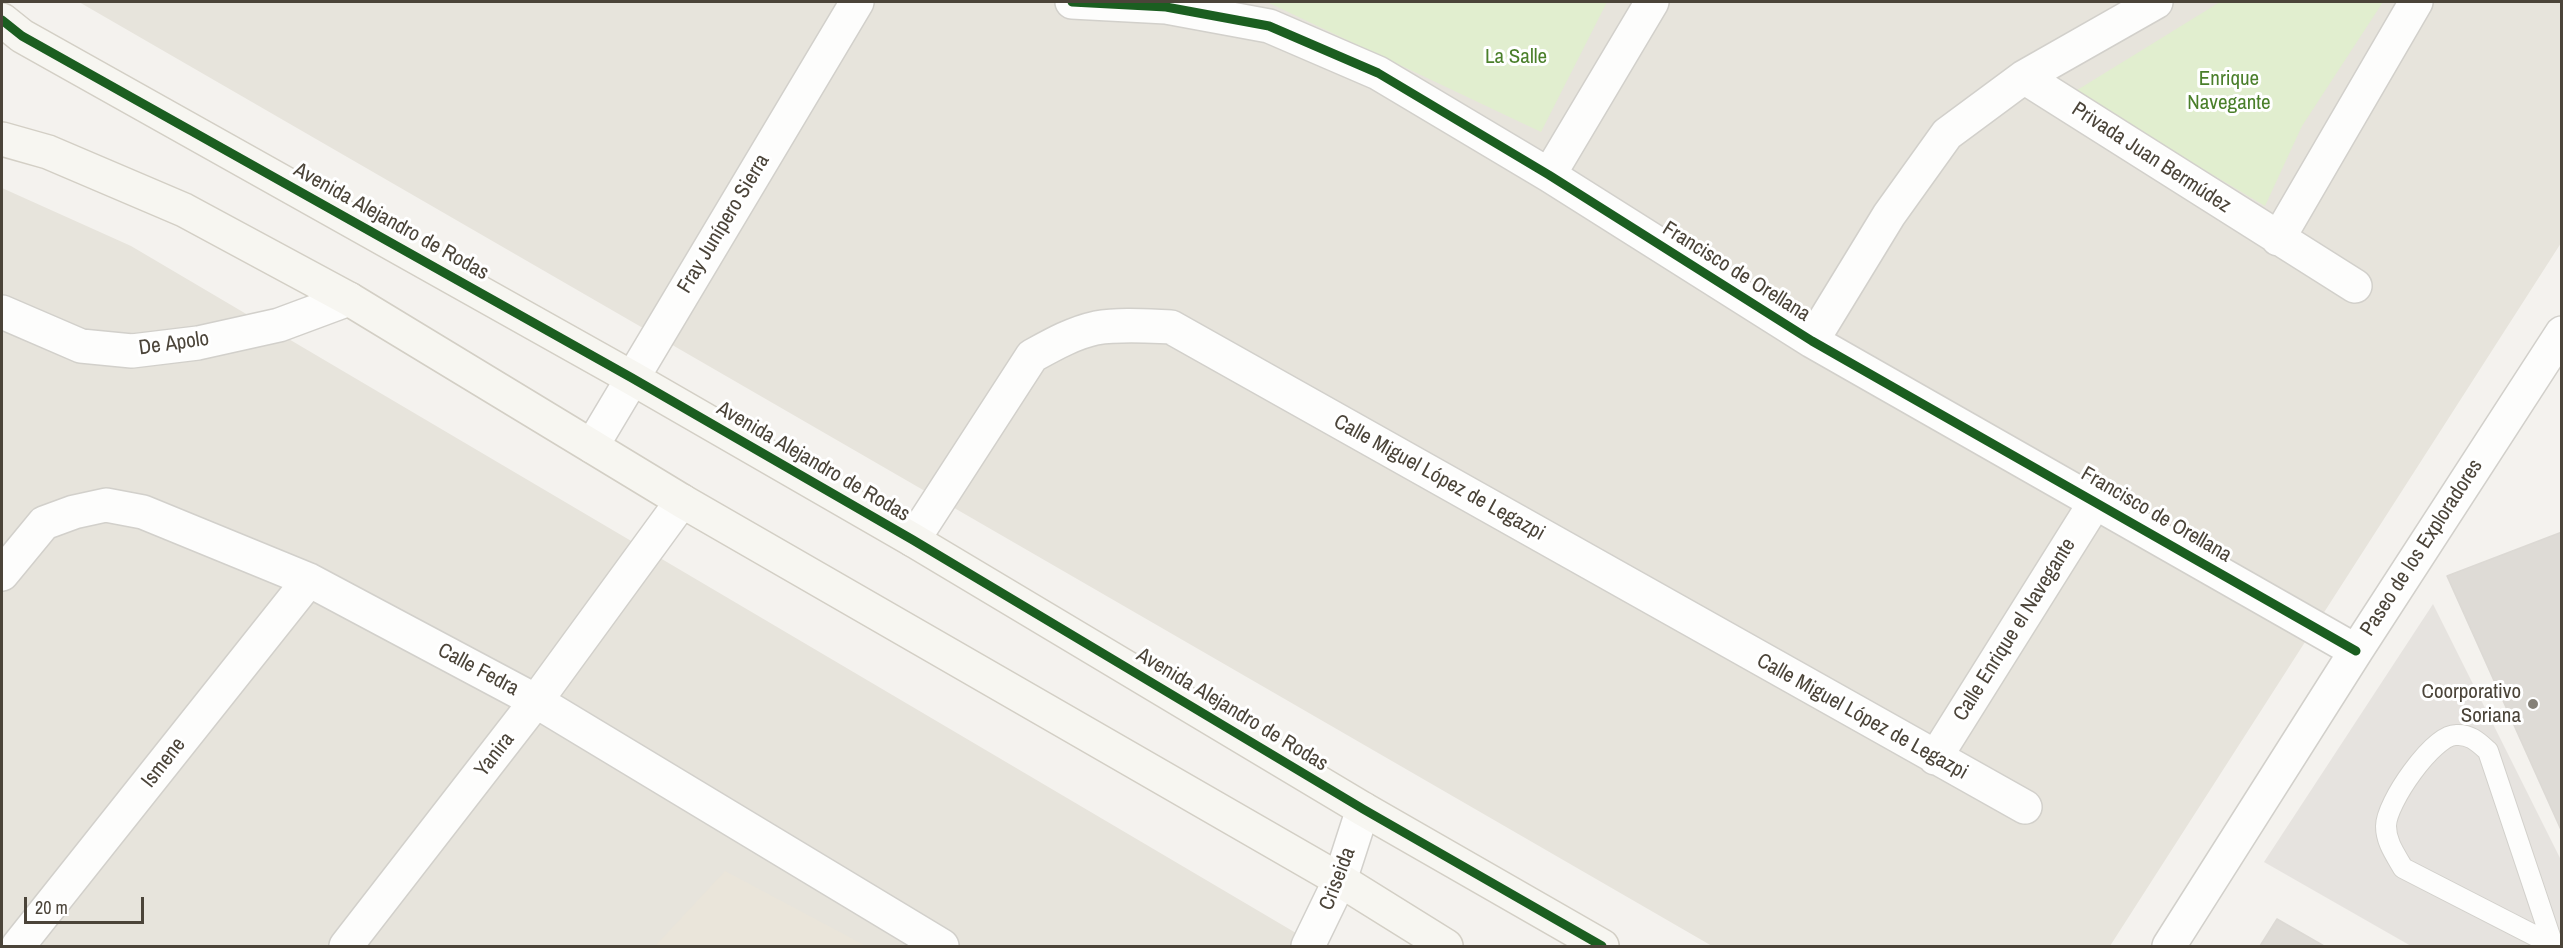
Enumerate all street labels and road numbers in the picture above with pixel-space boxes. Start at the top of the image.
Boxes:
street label: Privada Juan Bermúdez [2067,97,2235,219]
street label: Fray Junípero Sierra [673,150,775,298]
street label: Avenida Alejandro de Rodas [289,158,493,286]
street label: Francisco de Orellana [1657,216,1815,328]
street label: De Apolo [137,327,211,361]
street label: Avenida Alejandro de Rodas [712,396,914,528]
street label: Calle Miguel López de Legazpi [1329,409,1549,547]
street label: Paseo de los Exploradores [2355,455,2489,641]
street label: Francisco de Orellana [2076,462,2236,568]
street label: Calle Enrique el Navegante [1949,534,2081,726]
street label: Calle Fedra [433,638,523,702]
street label: Avenida Alejandro de Rodas [1132,643,1332,777]
street label: Calle Miguel López de Legazpi [1752,648,1972,786]
street label: Yanira [470,728,520,782]
street label: Ismene [137,733,191,793]
street label: Criseida [1315,844,1361,914]

